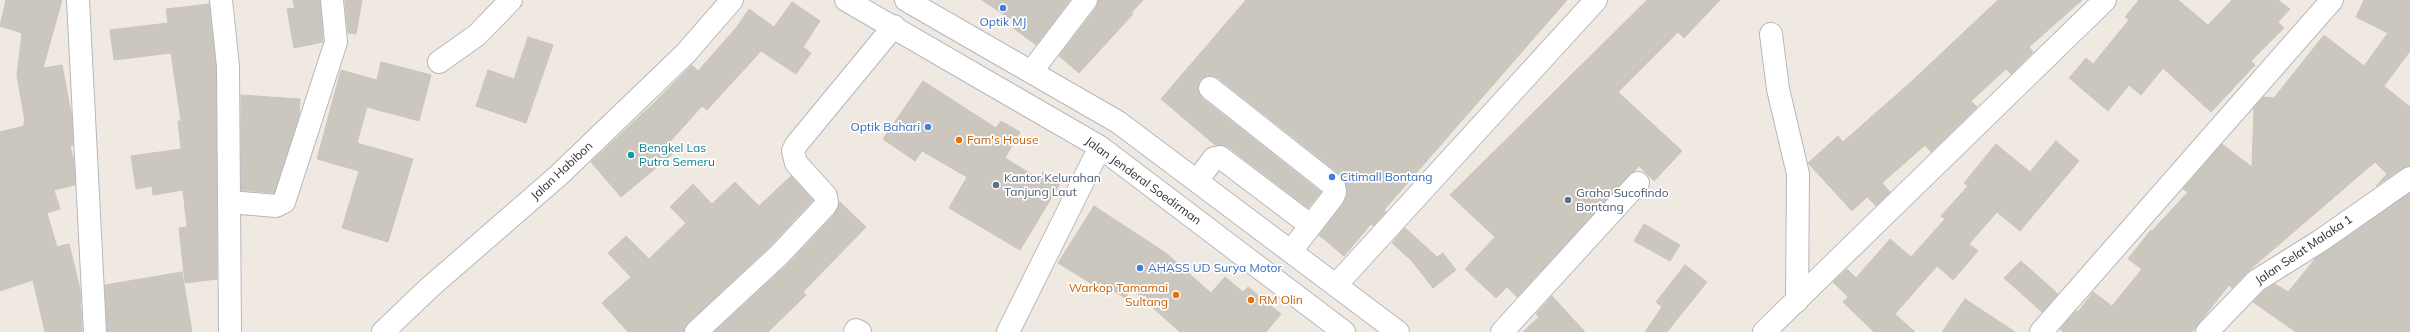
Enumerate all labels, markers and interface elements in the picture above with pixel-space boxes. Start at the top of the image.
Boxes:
marker: Optik MJ [998,3,1008,13]
place label: Optik MJ [979,15,1027,29]
place label: Optik Bahari [850,120,920,134]
marker: Optik Bahari [923,122,933,132]
place label: Fam's House [967,133,1038,147]
street label: Jalan Jenderal Soedirman [1082,134,1204,228]
marker: Fam's House [954,135,964,145]
street label: Jalan Habibon [528,139,596,203]
place label: Bengkel Las Putra Semeru [639,141,715,169]
marker: Bengkel Las Putra Semeru [626,150,636,160]
place label: Citimall Bontang [1340,170,1432,184]
place label: Kantor Kelurahan Tanjung Laut [1004,171,1101,199]
marker: Citimall Bontang [1327,172,1337,182]
marker: Kantor Kelurahan Tanjung Laut [991,180,1001,190]
place label: Graha Sucofindo Bontang [1576,186,1669,214]
marker: Graha Sucofindo Bontang [1563,195,1573,205]
street label: Jalan Selat Malaka 1 [2253,212,2355,288]
place label: AHASS UD Surya Motor [1148,261,1282,275]
marker: AHASS UD Surya Motor [1135,263,1145,273]
place label: Warkop Tamamai Sultang [1069,281,1168,309]
marker: Warkop Tamamai Sultang [1171,290,1181,300]
place label: RM Olin [1259,293,1303,307]
marker: RM Olin [1246,295,1256,305]

